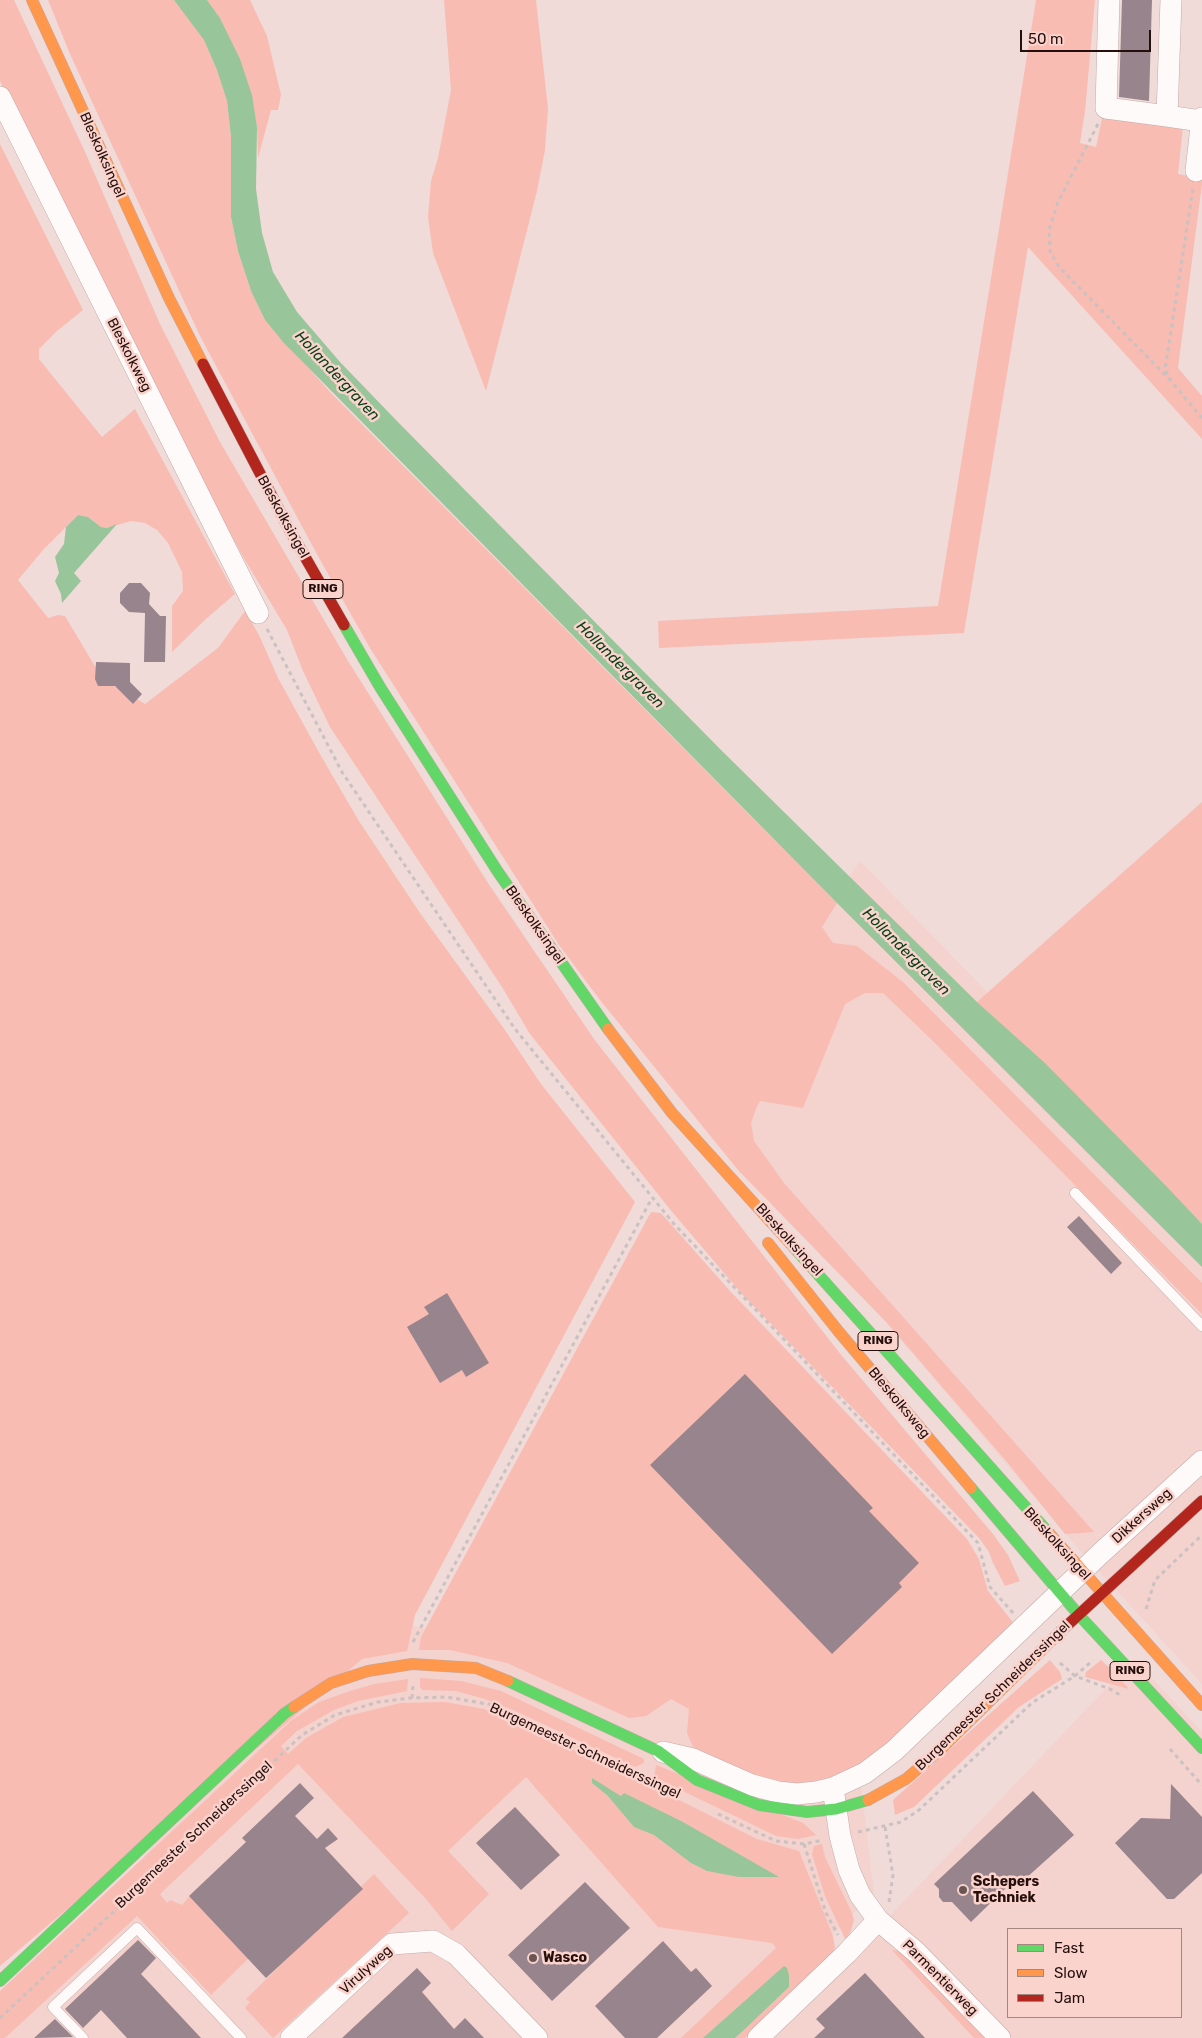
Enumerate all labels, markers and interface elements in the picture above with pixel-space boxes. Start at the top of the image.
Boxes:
scale bar [1022,20,1153,52]
text: 50 m [1028,30,1063,48]
street label: Bleskolksingel [76,110,128,200]
street label: Bleskolkweg [103,315,155,395]
water label: Hollandergraven [291,327,383,425]
street label: Bleskolksingel [253,473,313,561]
road number: RING [303,580,343,598]
water label: Hollandergraven [573,618,667,712]
street label: Bleskolksingel [502,883,568,967]
water label: Hollandergraven [859,905,953,999]
street label: Bleskolksingel [752,1200,826,1280]
road number: RING [858,1332,898,1350]
street label: Bleskolksweg [864,1364,934,1442]
street label: Dikkersweg [1109,1485,1175,1547]
street label: Bleskolksingel [1020,1504,1094,1584]
street label: Burgemeester Schneiderssingel [912,1618,1074,1774]
road number: RING [1110,1662,1150,1680]
street label: Burgemeester Schneiderssingel [487,1699,683,1803]
street label: Burgemeester Schneiderssingel [112,1758,276,1912]
place label: Schepers Techniek [973,1874,1039,1906]
marker: Schepers Techniek [957,1884,969,1896]
legend [1007,1928,1182,2018]
street label: Parmentierweg [899,1937,981,2019]
text: Fast [1054,1939,1084,1957]
street label: Virulyweg [336,1942,396,1998]
place label: Wasco [543,1950,587,1966]
marker: Wasco [527,1952,539,1964]
text: Slow [1054,1964,1087,1982]
text: Jam [1054,1989,1085,2007]

